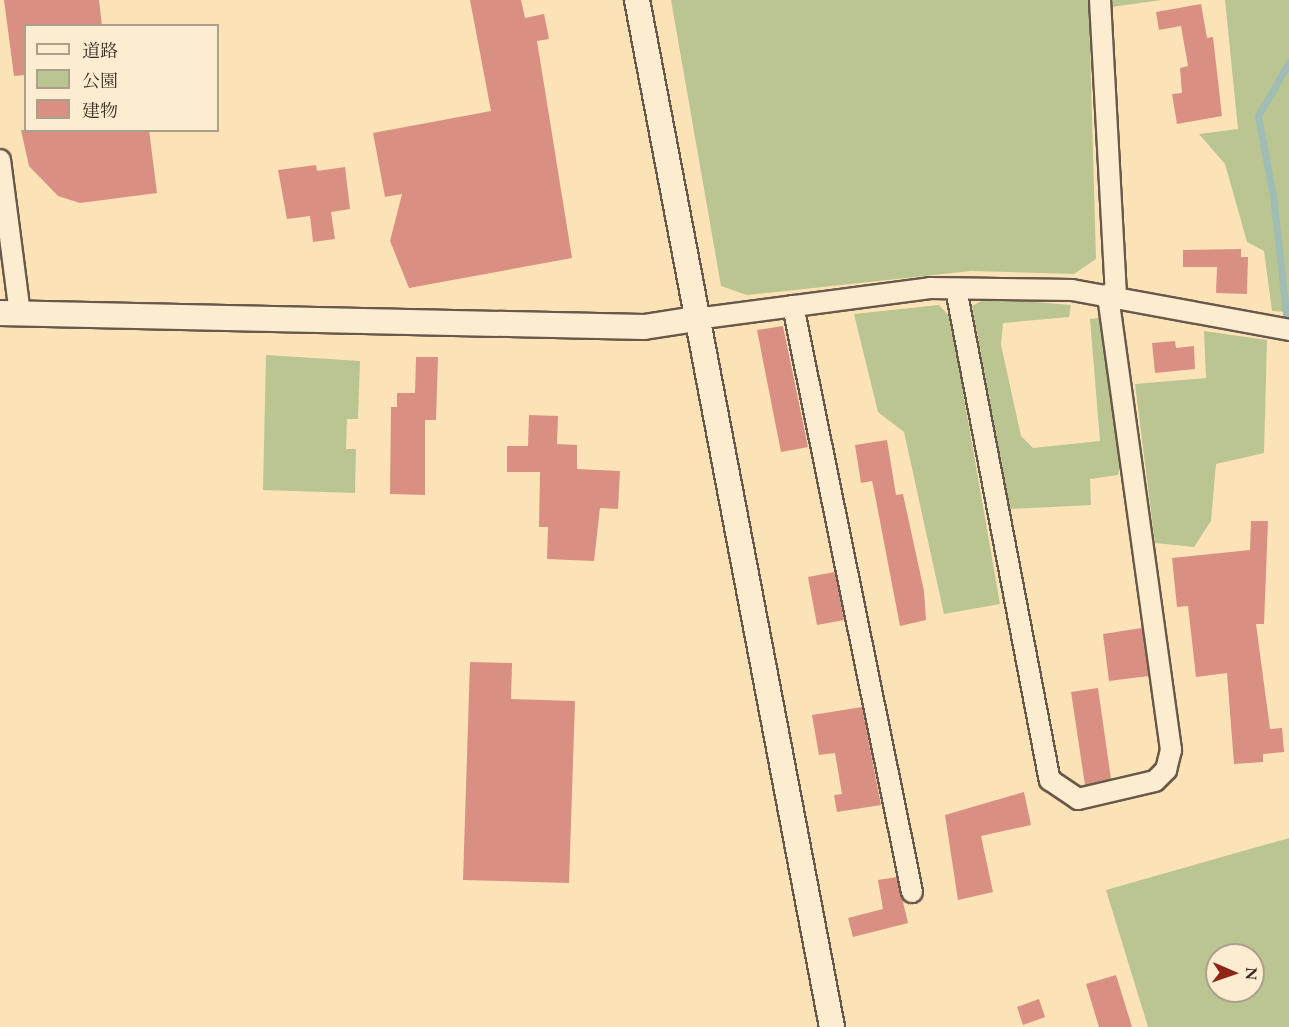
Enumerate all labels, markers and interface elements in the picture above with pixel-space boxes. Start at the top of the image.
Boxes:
legend [24,24,219,132]
text: 道路 [82,39,118,62]
text: 公園 [82,69,118,92]
text: 建物 [82,99,118,122]
north arrow [1205,943,1265,1003]
text: N [1241,967,1262,980]

